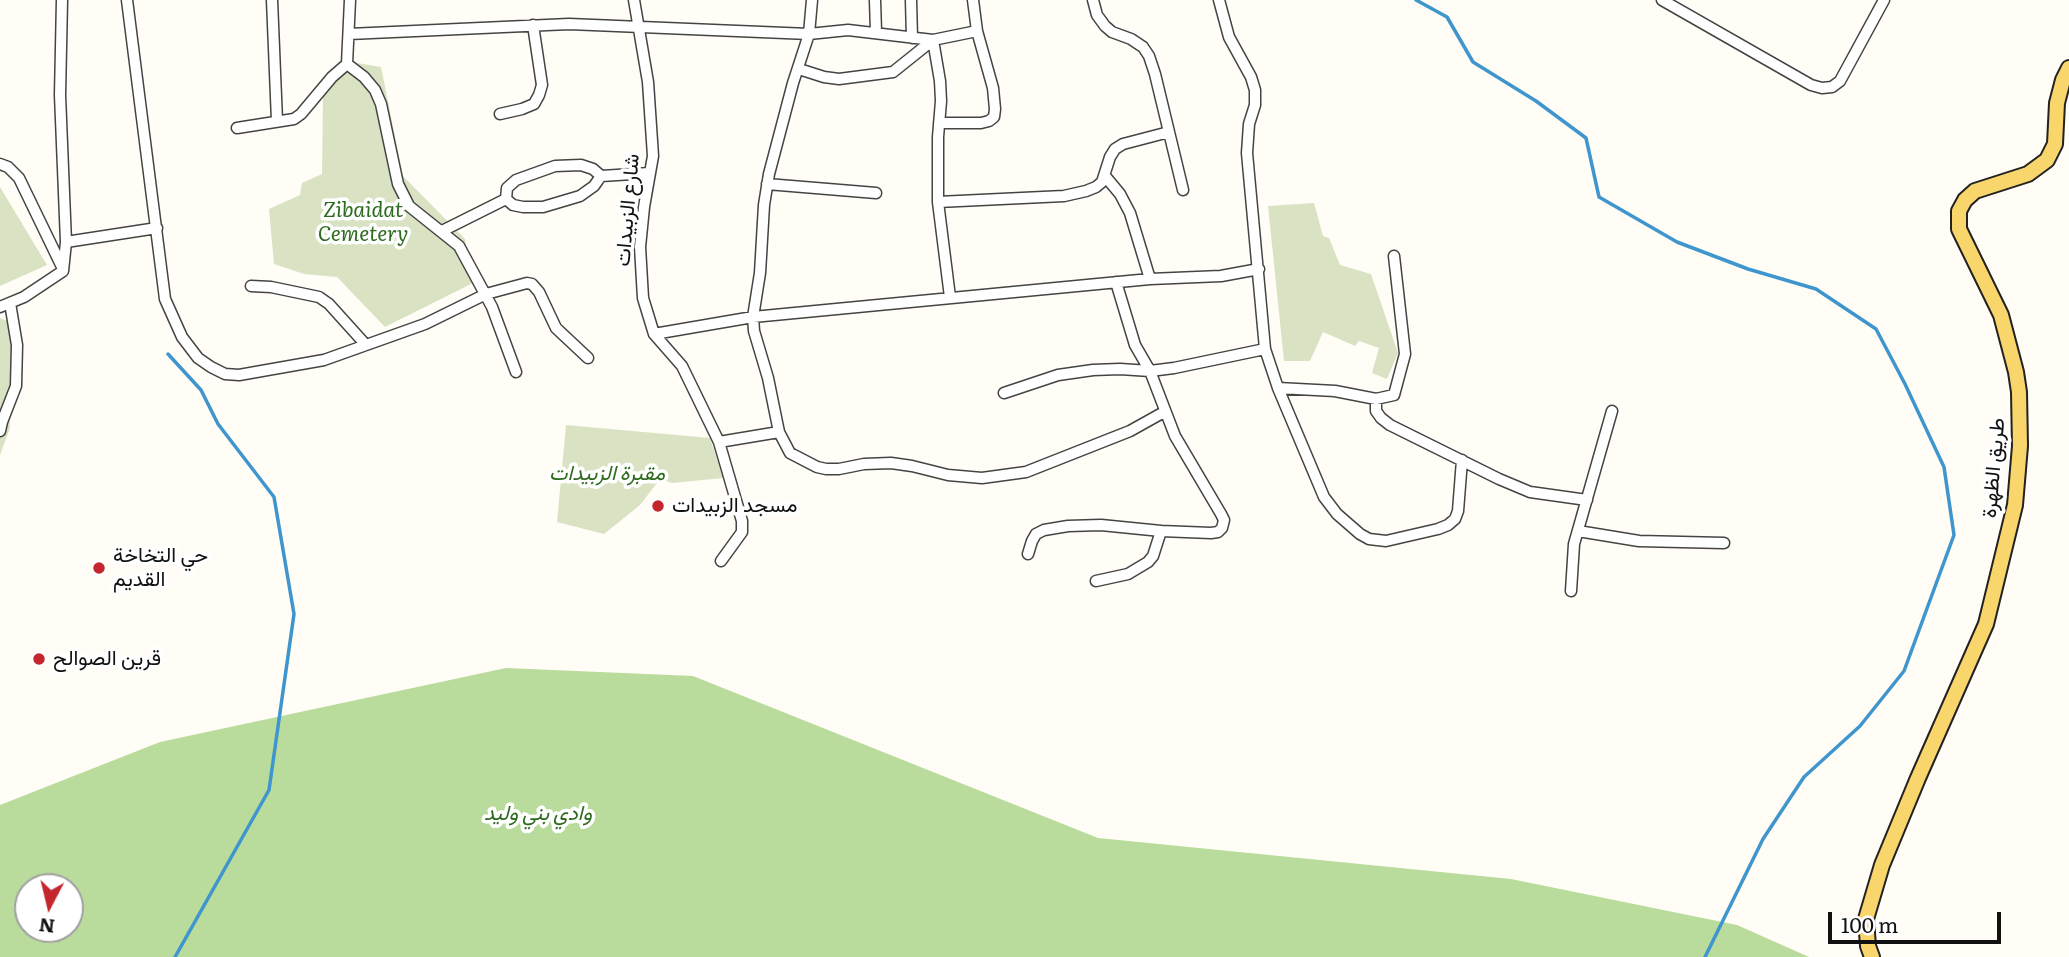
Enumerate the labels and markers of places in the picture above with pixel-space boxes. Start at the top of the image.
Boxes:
place label: مسجد الزبيدات [672,493,797,519]
marker: مسجد الزبيدات [650,498,666,514]
place label: حي التخاخة القديم [113,543,208,593]
marker: حي التخاخة القديم [91,560,107,576]
place label: قرين الصوالح [53,646,161,672]
marker: قرين الصوالح [31,651,47,667]

